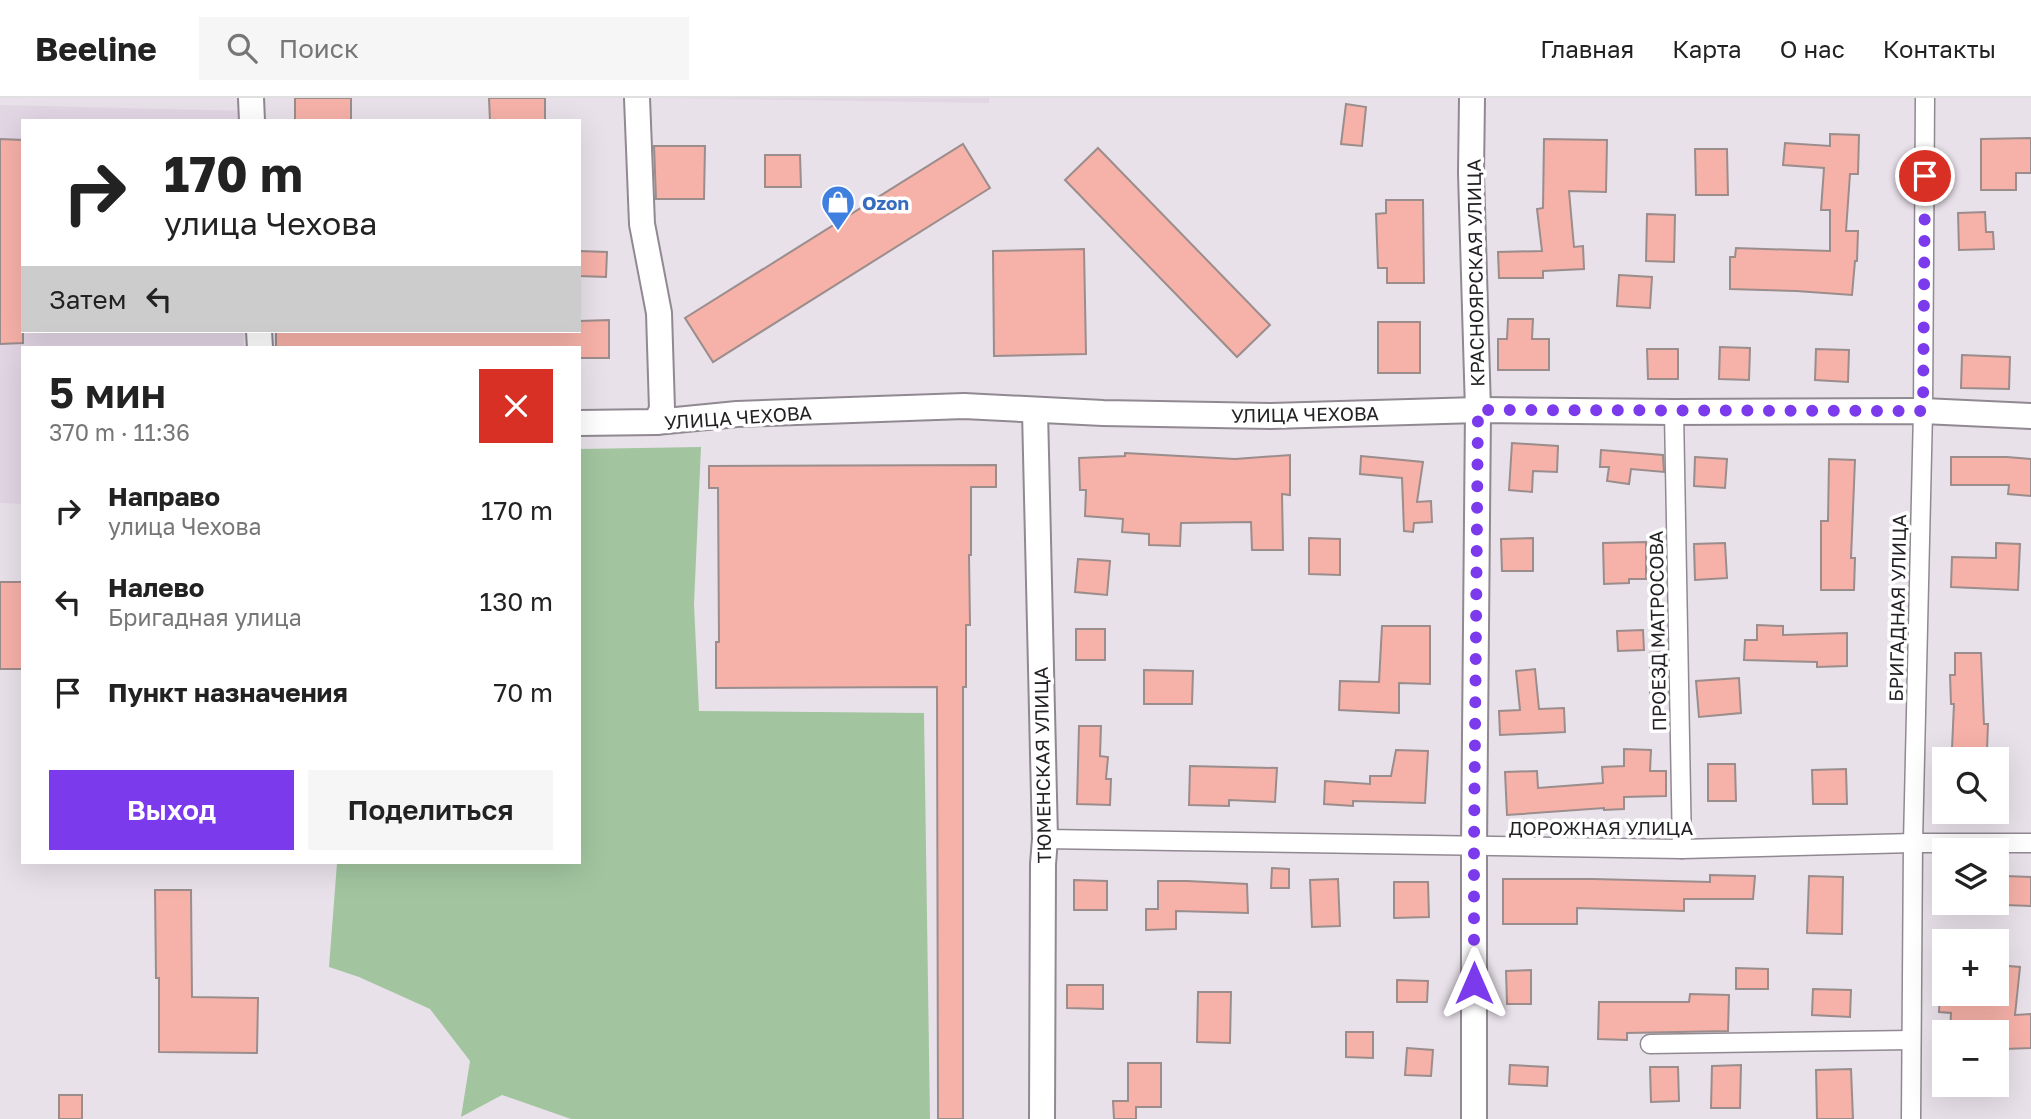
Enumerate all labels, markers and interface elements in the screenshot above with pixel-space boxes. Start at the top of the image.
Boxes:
search box [199,17,689,80]
text: Beeline [35,29,157,68]
icon: search [223,29,261,67]
text: Поиск [279,33,359,64]
text: Главная [1540,34,1634,63]
text: Карта [1672,34,1742,63]
text: О нас [1780,34,1845,63]
text: Контакты [1883,34,1996,63]
text: 170 m [164,144,303,203]
pin [1895,146,1955,206]
icon: right [49,147,140,238]
icon: arrive [1906,157,1944,195]
street label: КРАСНОЯРСКАЯ УЛИЦА [1462,159,1488,387]
shop icon: Ozon [819,183,857,232]
place label: Ozon [862,191,909,214]
text: улица Чехова [164,204,377,242]
icon: left [140,280,178,318]
text: Затем [49,284,126,315]
text: 5 мин [49,367,166,417]
button: close [479,369,553,443]
street label: УЛИЦА ЧЕХОВА [663,400,813,434]
street label: УЛИЦА ЧЕХОВА [1231,401,1379,427]
text: 370 m · 11:36 [49,418,190,446]
text: Направо [108,481,220,512]
icon: right [49,492,87,530]
text: 170 m [481,495,553,526]
text: улица Чехова [108,512,261,540]
street label: БРИГАДНАЯ УЛИЦА [1884,514,1910,702]
street label: ПРОЕЗД МАТРОСОВА [1644,530,1670,732]
text: Налево [108,572,204,603]
icon: left [49,583,87,621]
text: 130 m [480,586,553,617]
text: Бригадная улица [108,603,302,631]
street label: ТЮМЕНСКАЯ УЛИЦА [1029,666,1055,864]
icon: arrive [49,674,87,712]
text: Пункт назначения [108,677,348,708]
text: 70 m [494,677,553,708]
map controls [1932,747,2009,1097]
button: search [1932,747,2009,824]
button: Выход [49,770,294,850]
button: Поделиться [308,770,553,850]
street label: ДОРОЖНАЯ УЛИЦА [1509,816,1694,839]
button: layers [1932,838,2009,915]
button: + [1932,929,2009,1006]
position arrow [1437,946,1511,1020]
button: − [1932,1020,2009,1097]

